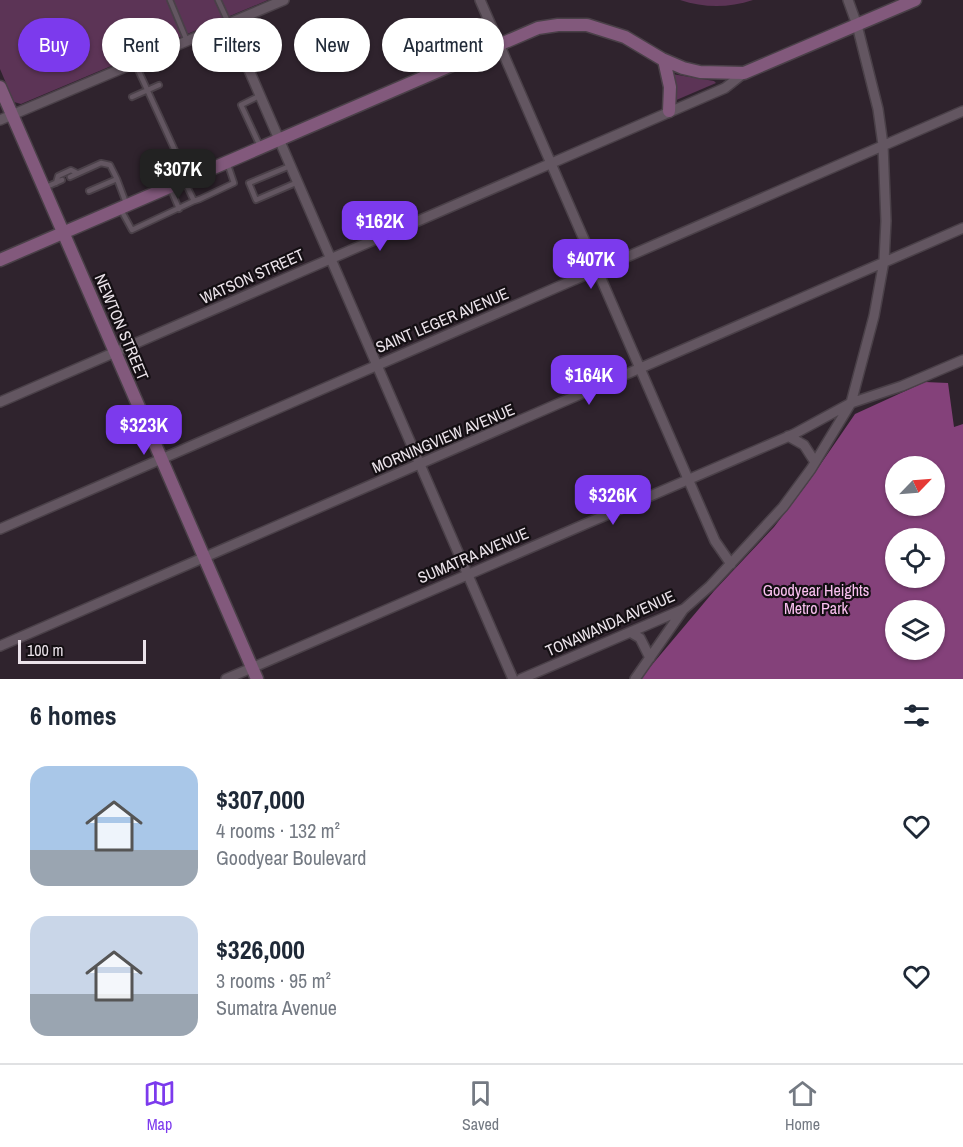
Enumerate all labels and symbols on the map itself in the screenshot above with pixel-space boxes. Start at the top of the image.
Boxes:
pin: $307K [136,149,220,200]
pin: $162K [338,201,422,252]
pin: $407K [549,239,633,290]
street label: WATSON STREET [197,243,307,309]
street label: NEWTON STREET [90,270,154,384]
street label: SAINT LEGER AVENUE [372,282,512,358]
pin: $164K [547,355,631,406]
street label: MORNINGVIEW AVENUE [368,398,518,478]
pin: $323K [102,405,186,456]
north arrow [885,456,945,516]
pin: $326K [571,475,655,526]
street label: SUMATRA AVENUE [414,522,532,588]
park label: Goodyear Heights Metro Park [763,579,869,619]
street label: TONAWANDA AVENUE [542,585,678,661]
scale bar [18,637,146,664]

